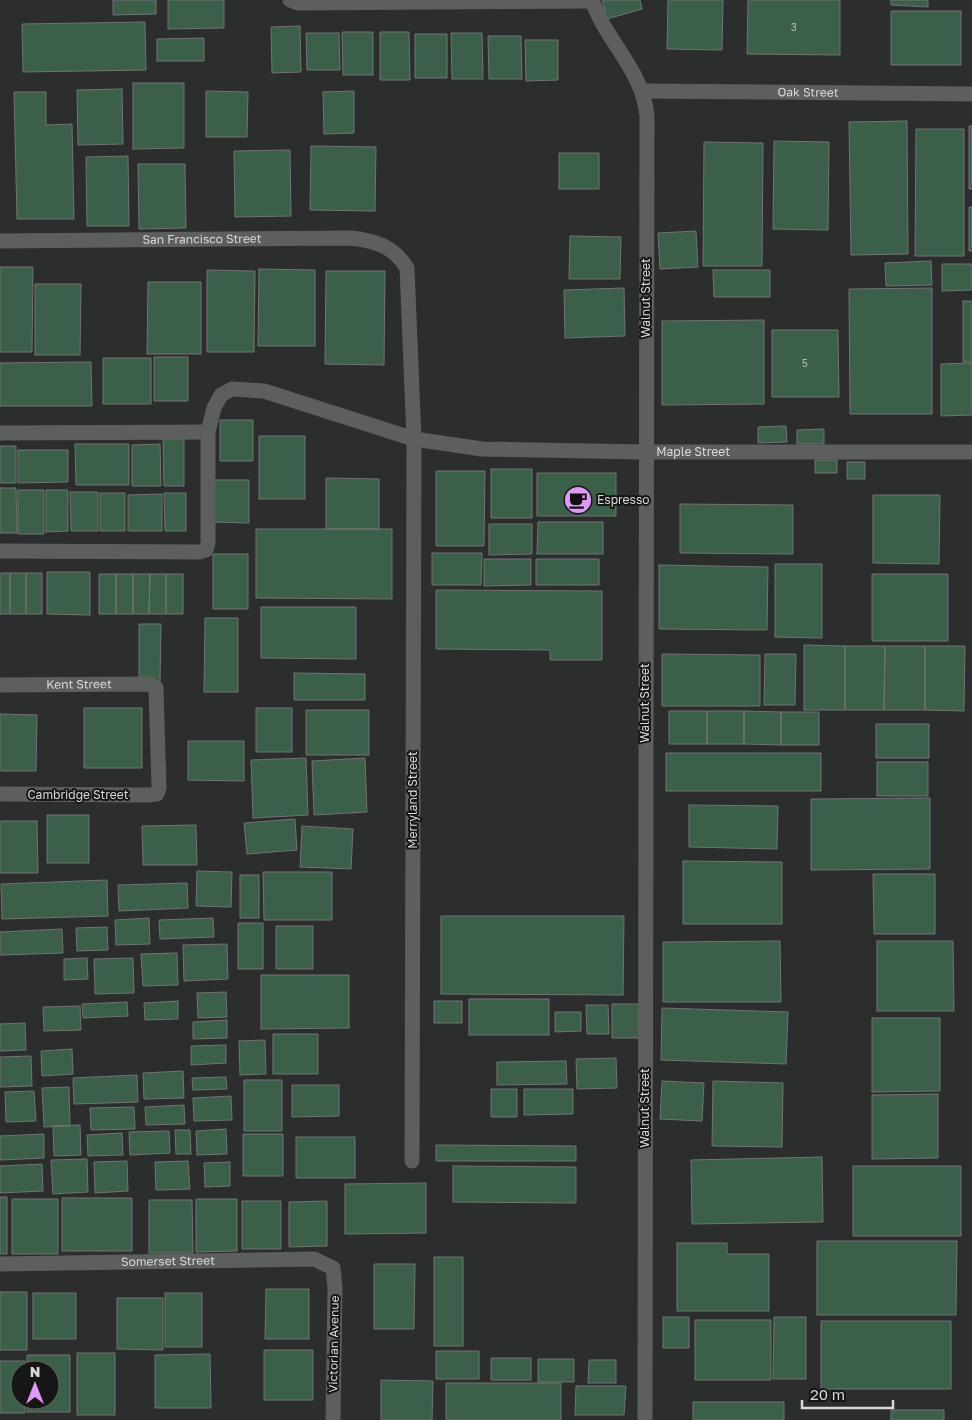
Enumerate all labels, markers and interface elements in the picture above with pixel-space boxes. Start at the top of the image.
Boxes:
house number: 3 [791,21,797,33]
street label: Oak Street [777,84,839,100]
street label: San Francisco Street [142,231,262,247]
street label: Walnut Street [638,258,653,338]
house number: 5 [802,357,808,369]
street label: Maple Street [656,444,730,459]
cafe icon: Espresso [563,485,593,515]
place label: Espresso [597,492,650,507]
street label: Walnut Street [637,663,652,743]
street label: Kent Street [46,676,112,692]
street label: Merryland Street [405,751,420,849]
street label: Cambridge Street [27,787,129,802]
street label: Walnut Street [637,1068,652,1148]
street label: Somerset Street [121,1253,215,1269]
street label: Victorian Avenue [325,1295,342,1393]
north arrow [10,1360,60,1410]
text: N [30,1363,40,1380]
scale bar [802,1378,893,1410]
text: 20 m [810,1385,845,1403]

